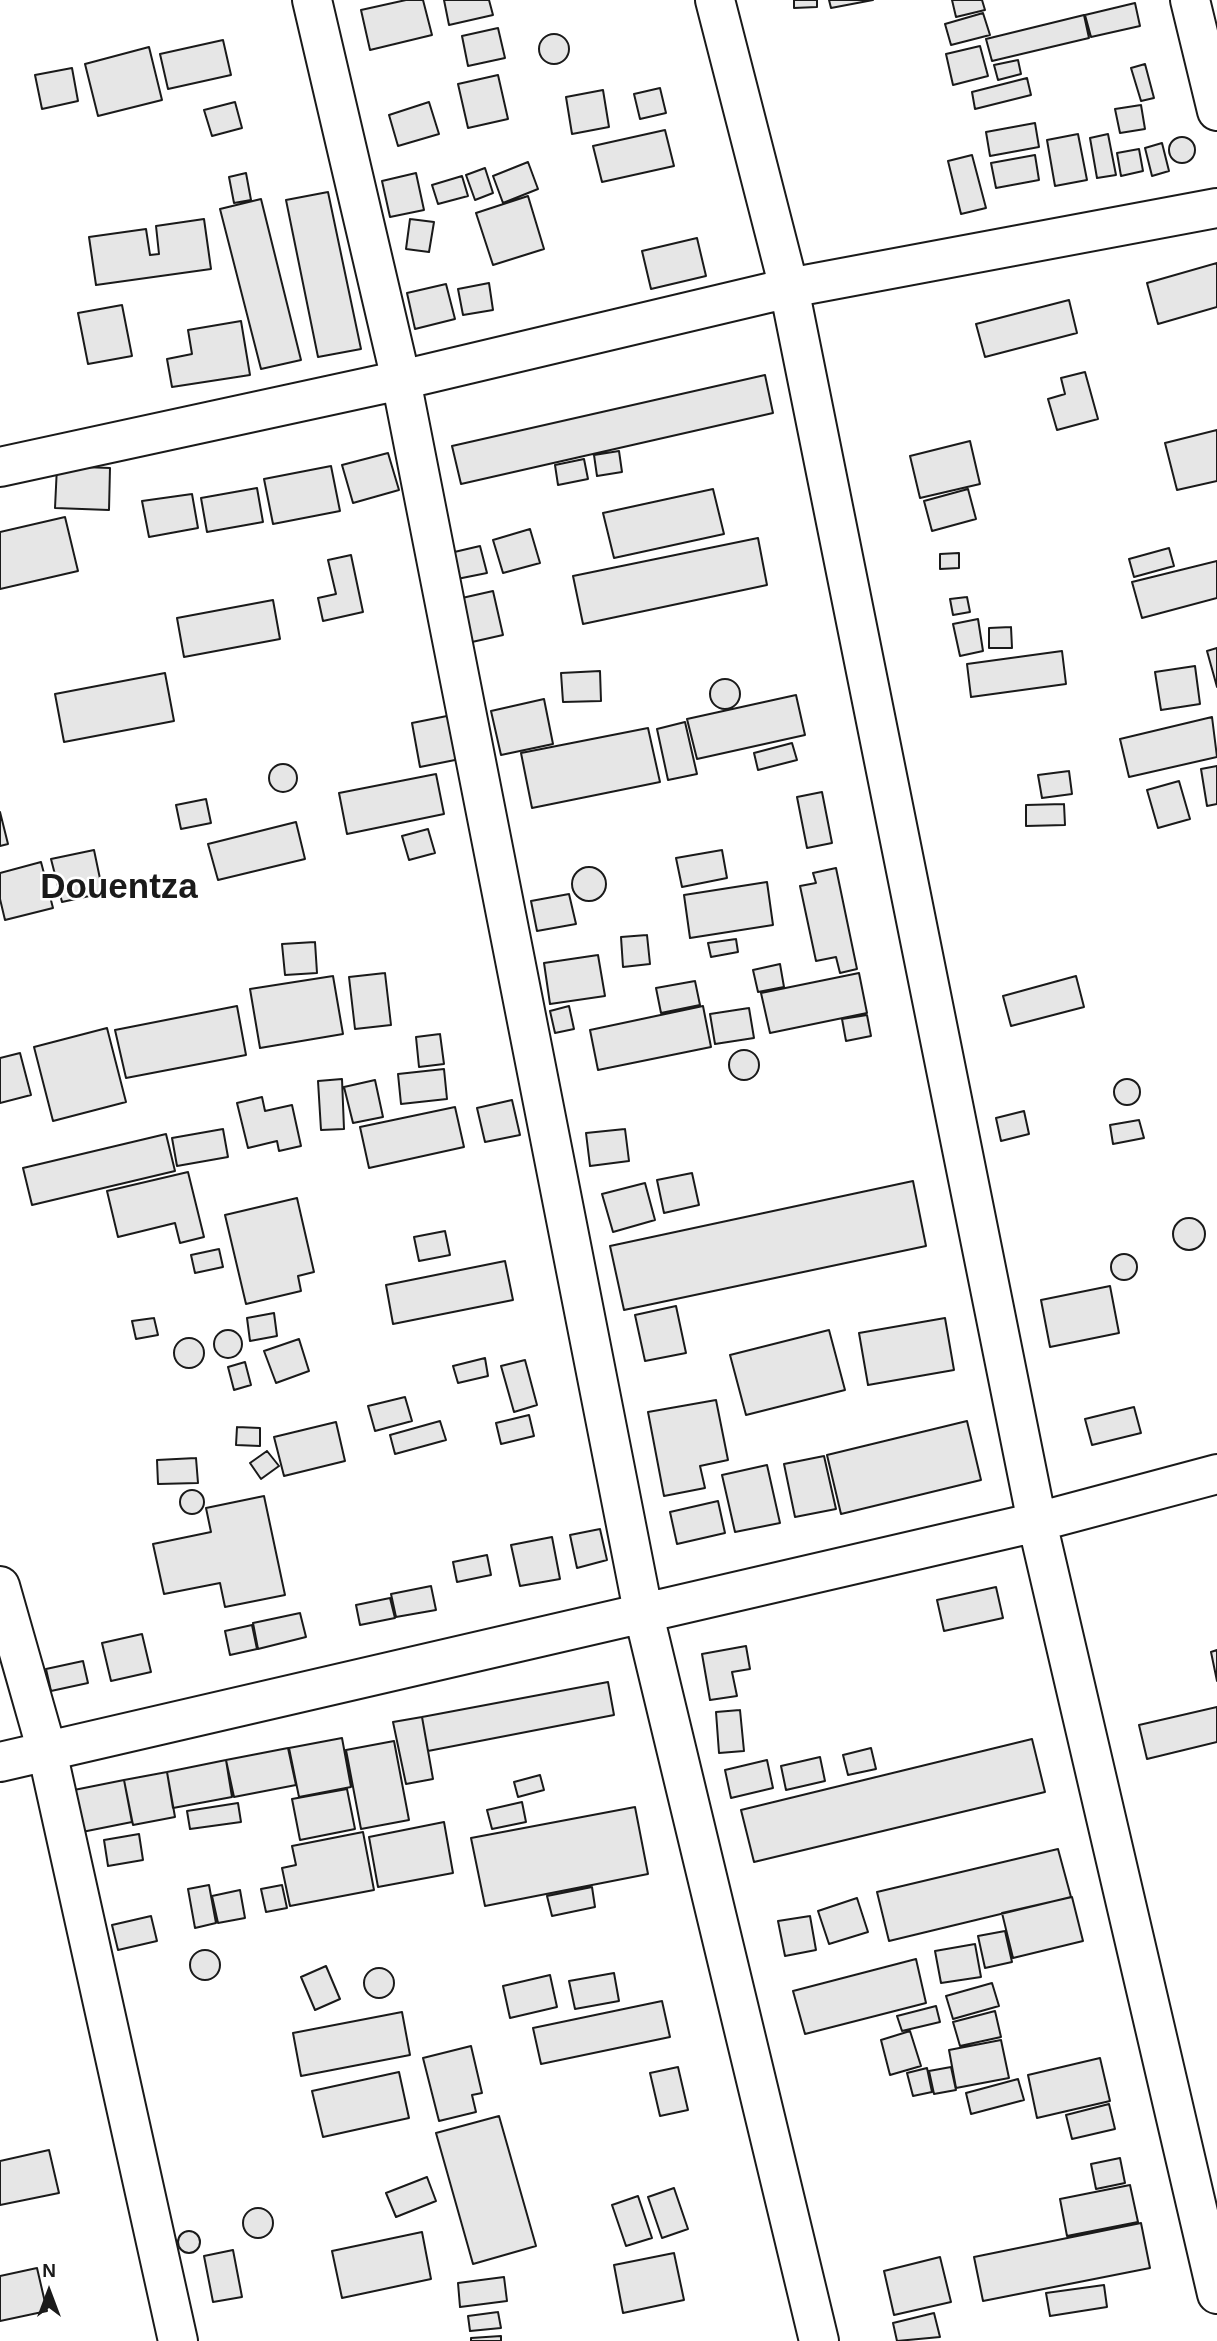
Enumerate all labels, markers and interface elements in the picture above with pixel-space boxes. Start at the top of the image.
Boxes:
district label: Douentza [40,867,198,909]
north arrow [14,2257,84,2327]
text: N [42,2260,56,2281]

